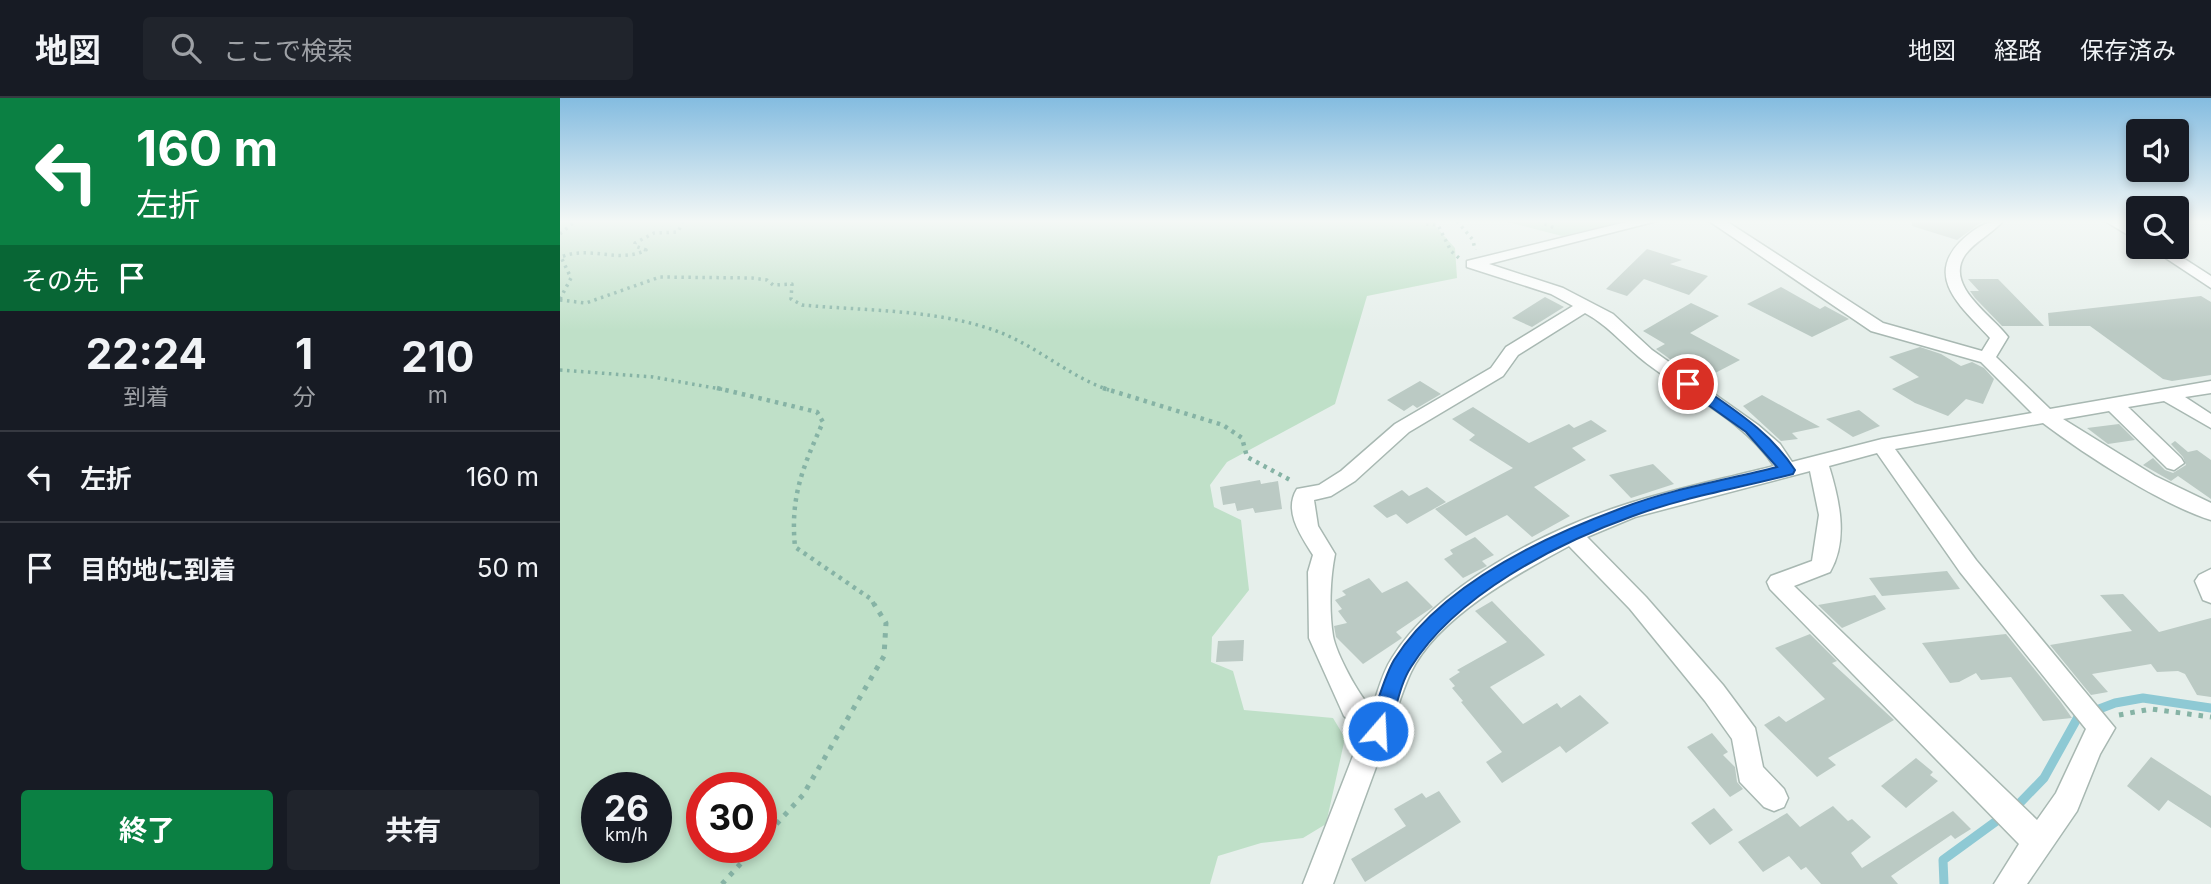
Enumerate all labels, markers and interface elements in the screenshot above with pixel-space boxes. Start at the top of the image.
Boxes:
search box [143,17,633,80]
icon: search [167,29,205,67]
text: 地図 [35,30,101,70]
text: ここで検索 [223,35,353,66]
text: 地図 [1908,36,1956,65]
text: 経路 [1994,36,2042,65]
text: 保存済み [2080,36,2176,65]
text: 160 m [136,119,278,178]
map controls [2126,119,2189,259]
button: sound [2126,119,2189,182]
icon: left [21,126,112,217]
text: 左折 [136,185,200,224]
button: search [2126,196,2189,259]
icon: arrive [113,259,151,297]
text: その先 [21,265,99,296]
text: 22:24 [86,328,207,379]
text: 1 [295,328,313,379]
text: 210 [401,331,474,382]
pin [1658,354,1718,414]
icon: arrive [1669,365,1707,403]
text: m [428,381,448,409]
text: 到着 [123,383,169,411]
text: 分 [293,383,316,411]
icon: left [21,458,59,496]
text: 160 m [466,461,539,492]
text: 左折 [80,463,132,494]
icon: arrive [21,549,59,587]
text: 50 m [477,552,539,583]
text: 目的地に到着 [80,554,236,585]
position arrow [1341,694,1415,768]
speed limit sign: 30 [686,772,777,863]
text: 26 [604,787,649,829]
button: 終了 [21,790,273,870]
button: 共有 [287,790,539,870]
text: km/h [605,824,648,845]

